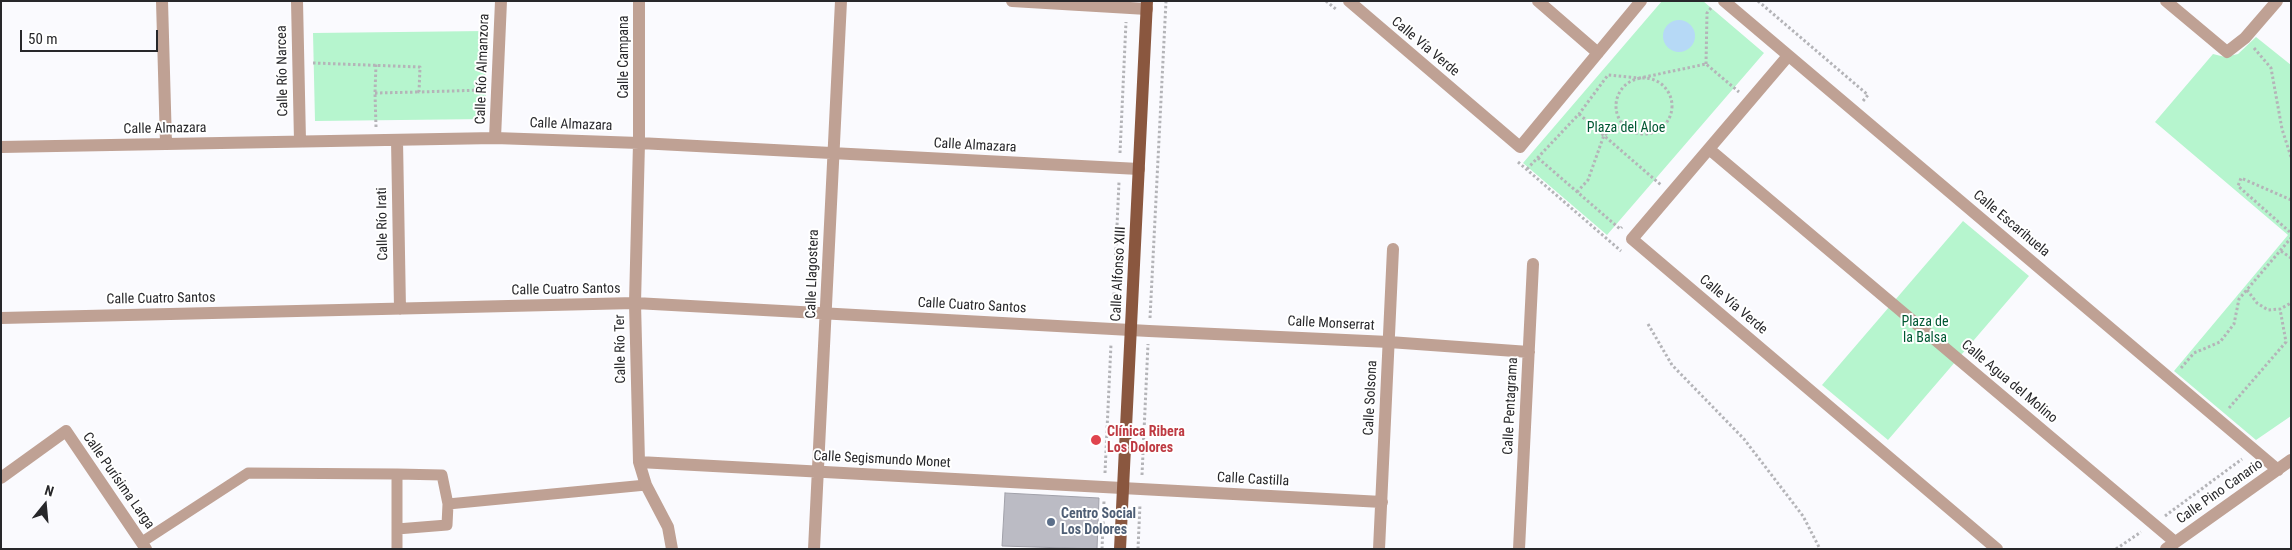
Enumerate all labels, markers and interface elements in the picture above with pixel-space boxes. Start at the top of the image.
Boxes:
street label: Calle Río Almanzora [473,13,493,125]
street label: Calle Vía Verde [1388,14,1462,80]
street label: Calle Campana [616,15,632,99]
scale bar [22,20,160,52]
street label: Calle Río Narcea [274,25,292,117]
text: 50 m [28,30,58,48]
street label: Calle Almazara [529,115,613,135]
street label: Calle Almazara [123,120,207,138]
park label: Plaza del Aloe [1587,120,1665,136]
street label: Calle Almazara [933,135,1017,157]
street label: Calle Río Irati [374,187,392,261]
street label: Calle Escarihuela [1969,187,2053,261]
street label: Calle Alfonso XIII [1108,226,1130,322]
street label: Calle Llagostera [803,229,823,319]
street label: Calle Vía Verde [1696,272,1770,338]
street label: Calle Cuatro Santos [511,281,621,299]
street label: Calle Cuatro Santos [106,290,216,308]
street label: Calle Cuatro Santos [917,295,1027,317]
street label: Calle Monserrat [1287,313,1375,335]
street label: Calle Río Ter [612,314,630,384]
park label: Plaza de la Balsa [1901,314,1949,347]
street label: Calle Agua del Molino [1958,337,2060,427]
street label: Calle Pentagrama [1500,357,1522,455]
street label: Calle Solsona [1361,360,1381,436]
place label: Clínica Ribera Los Dolores [1107,424,1185,457]
street label: Calle Purísima Larga [78,429,158,533]
marker: Clínica Ribera Los Dolores [1089,433,1103,447]
street label: Calle Segismundo Monet [813,448,951,472]
street label: Calle Pino Canario [2174,456,2266,528]
street label: Calle Castilla [1216,470,1290,490]
north arrow [20,480,70,530]
text: N [43,482,56,500]
place label: Centro Social Los Dolores [1061,506,1136,538]
marker: Centro Social Los Dolores [1045,516,1057,528]

